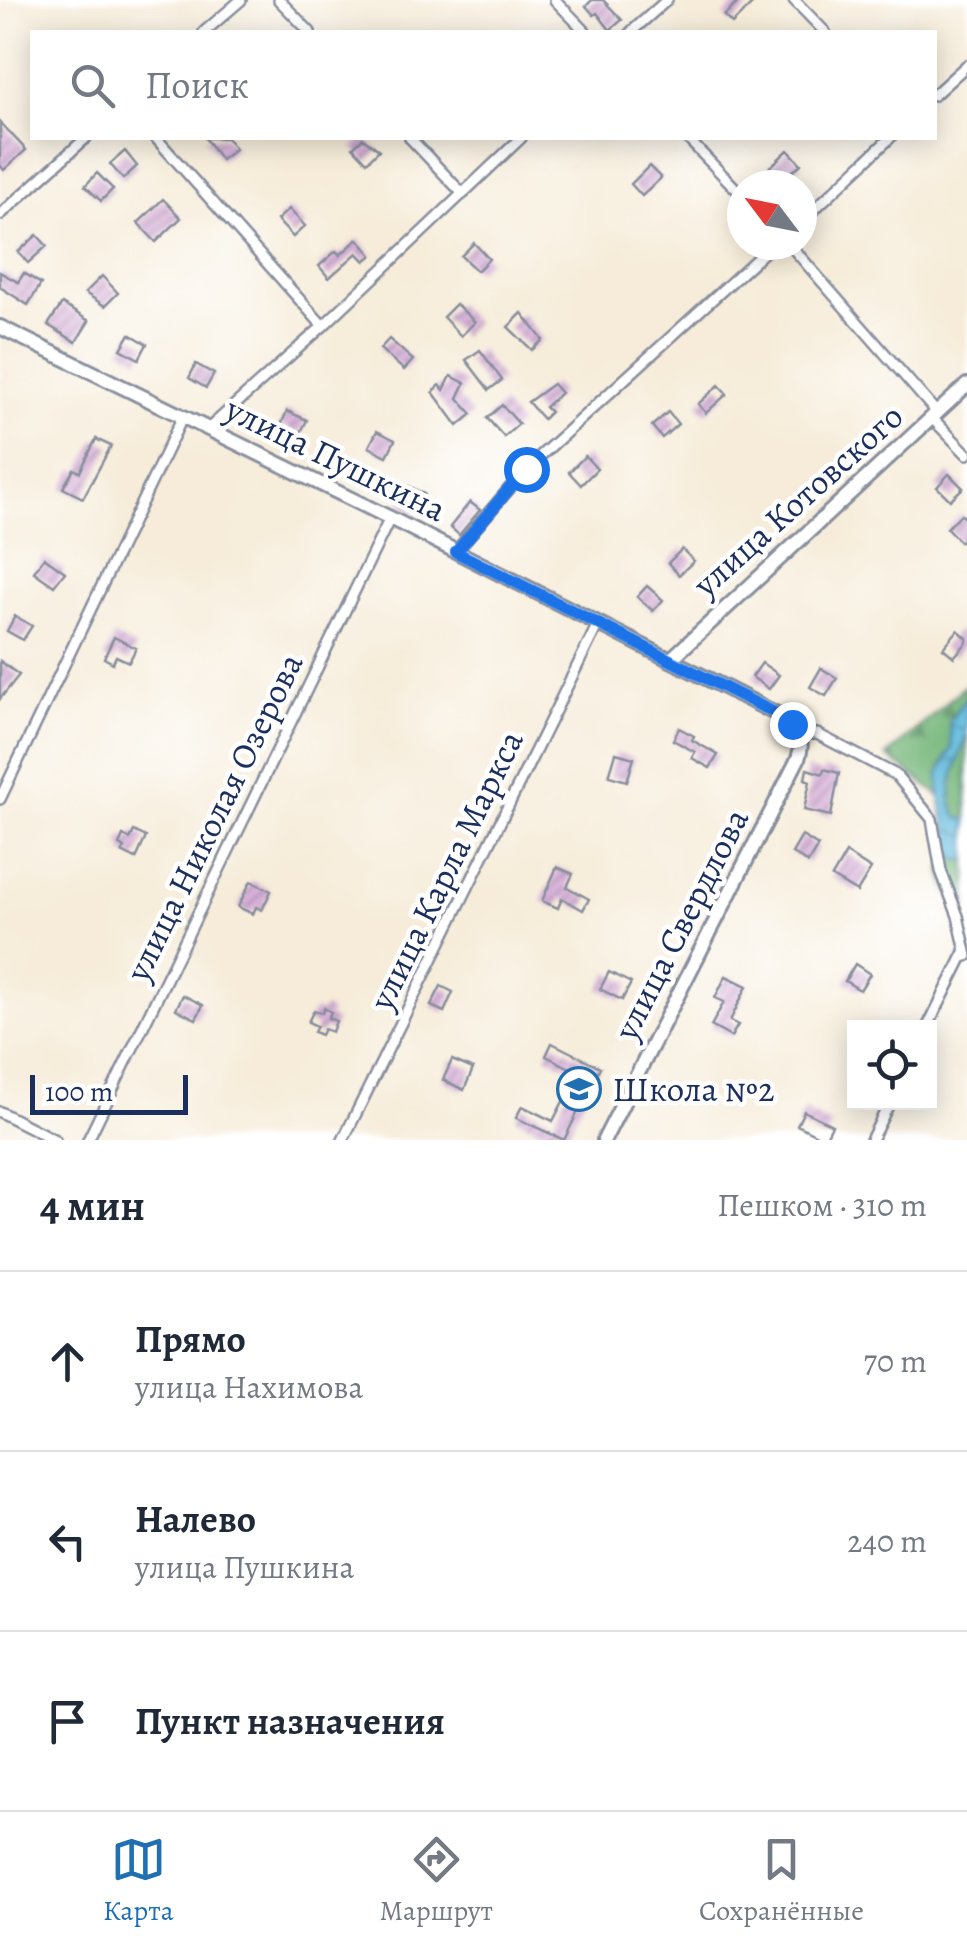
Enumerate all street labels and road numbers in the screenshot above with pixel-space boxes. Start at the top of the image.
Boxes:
street label: улица Пушкина [217,384,454,533]
street label: улица Котовского [682,393,914,608]
street label: улица Николая Озерова [113,645,314,990]
street label: улица Карла Маркса [357,722,535,1019]
street label: улица Свердлова [602,800,760,1049]

